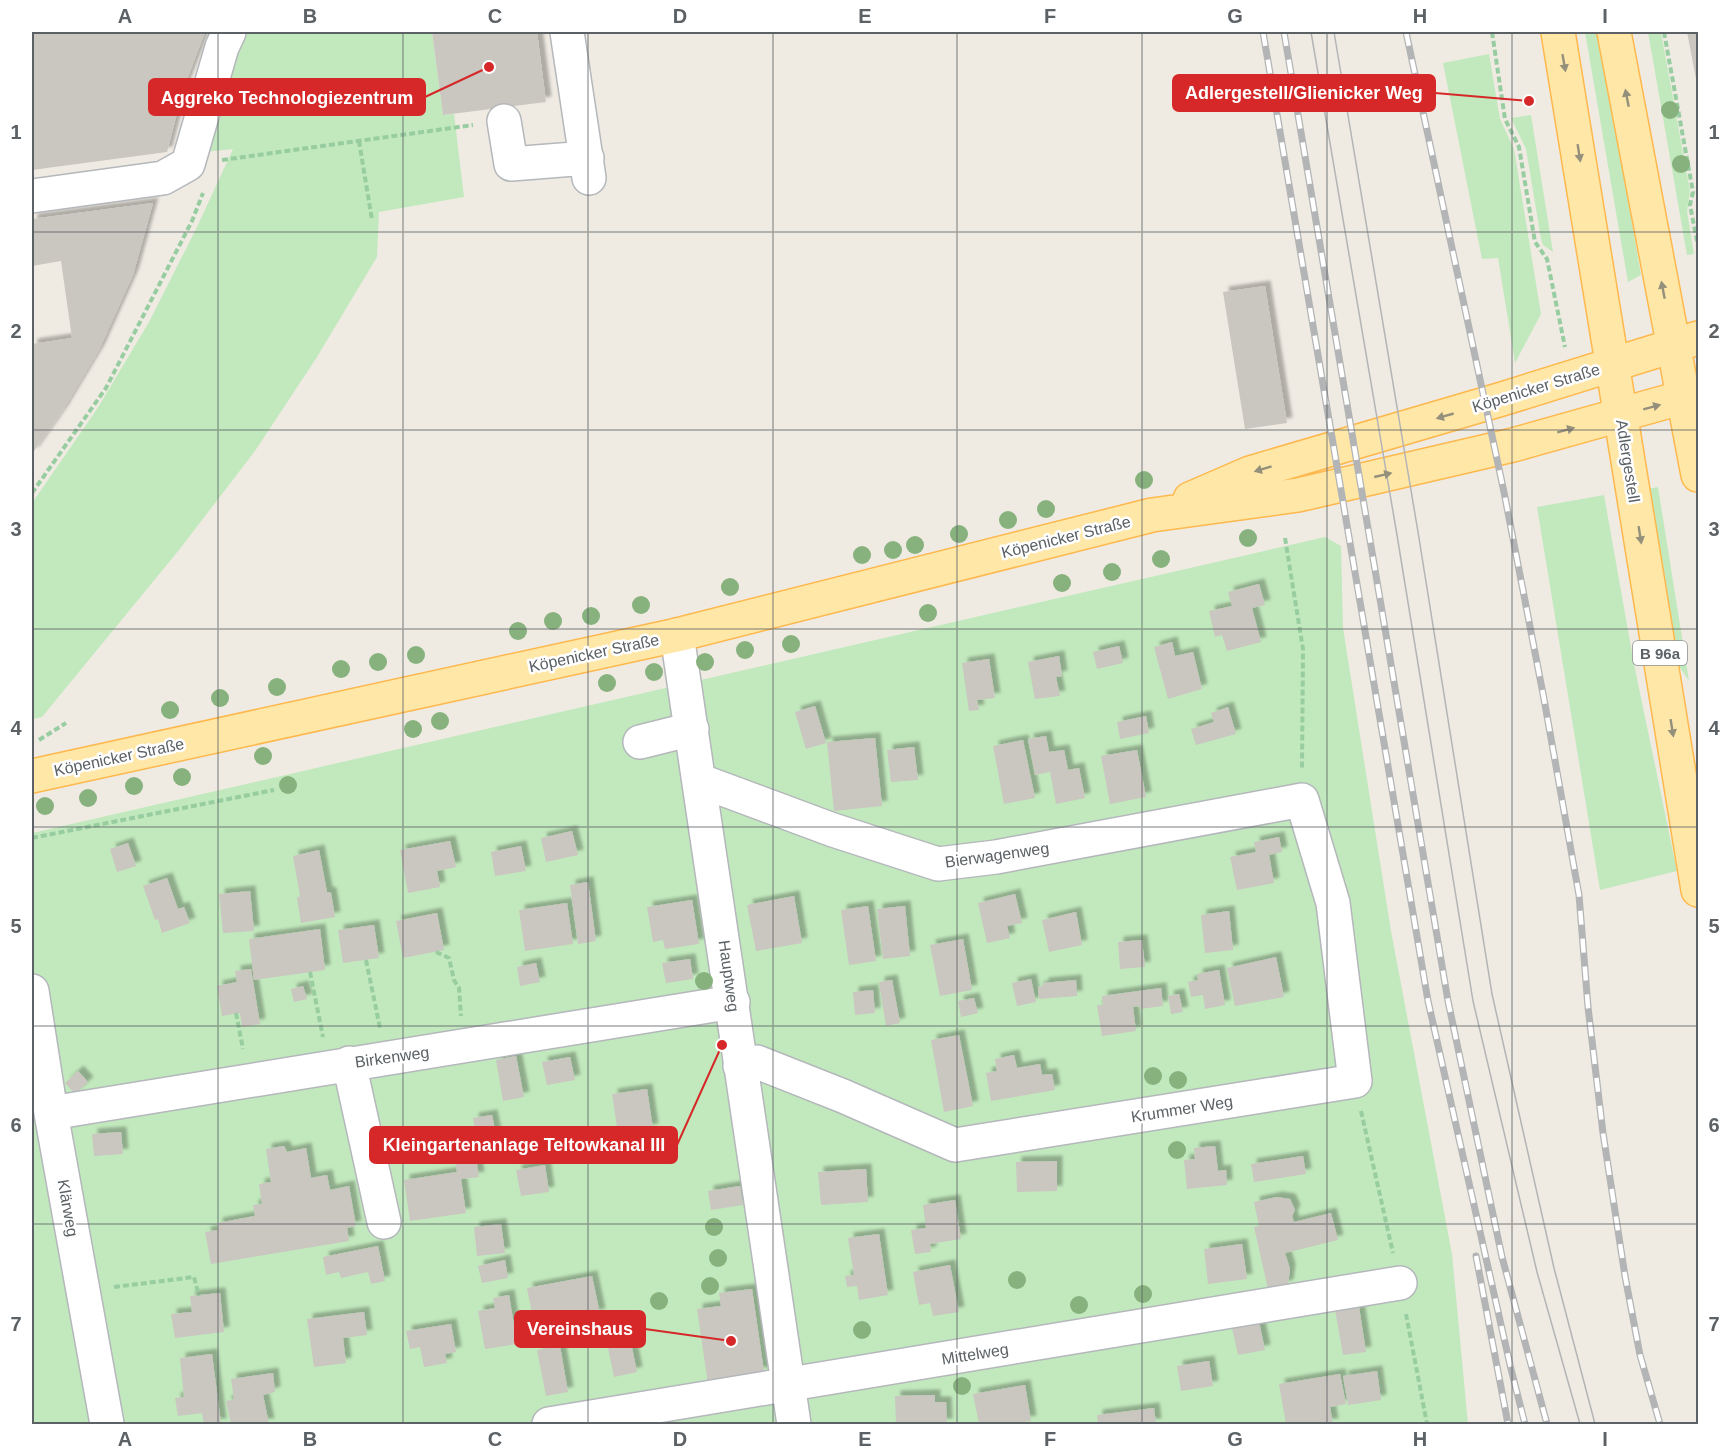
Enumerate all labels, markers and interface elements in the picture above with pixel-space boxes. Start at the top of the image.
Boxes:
text: A [118,5,132,27]
text: B [303,5,317,27]
text: C [488,5,502,27]
text: D [673,5,687,27]
text: E [858,5,872,27]
text: F [1044,5,1056,27]
text: G [1227,5,1243,27]
text: H [1413,5,1427,27]
text: I [1602,5,1608,27]
one-way arrow [1560,54,1569,73]
callout: Adlergestell/Glienicker Weg [1173,75,1435,111]
callout: Aggreko Technologiezentrum [149,79,425,115]
text: Adlergestell/Glienicker Weg [1185,83,1423,103]
text: Aggreko Technologiezentrum [161,88,413,108]
one-way arrow [1622,88,1631,107]
text: 1 [10,121,22,143]
text: 1 [1708,121,1720,143]
one-way arrow [1574,144,1583,163]
one-way arrow [1658,280,1667,299]
text: 2 [10,320,22,342]
text: 2 [1708,320,1720,342]
street label: Köpenicker Straße [1470,360,1602,416]
one-way arrow [1643,402,1661,411]
one-way arrow [1436,412,1454,421]
street label: Adlergestell [1613,418,1643,504]
one-way arrow [1558,425,1576,434]
one-way arrow [1254,465,1272,474]
one-way arrow [1374,470,1392,480]
street label: Köpenicker Straße [1000,513,1132,561]
text: 3 [10,518,22,540]
text: 3 [1708,518,1720,540]
one-way arrow [1636,526,1645,545]
street label: Köpenicker Straße [527,631,661,675]
road number: B 96a [1633,641,1687,665]
text: 4 [10,717,22,739]
text: 4 [1708,717,1720,739]
one-way arrow [1668,719,1677,738]
street label: Köpenicker Straße [52,735,186,779]
street label: Bierwagenweg [944,839,1050,871]
text: 5 [10,915,22,937]
text: 5 [1708,915,1720,937]
street label: Hauptweg [716,939,742,1013]
street label: Birkenweg [354,1043,430,1071]
street label: Krummer Weg [1130,1093,1234,1125]
text: 6 [10,1114,22,1136]
text: 6 [1708,1114,1720,1136]
callout: Kleingartenanlage Teltowkanal III [370,1127,677,1163]
text: Kleingartenanlage Teltowkanal III [383,1135,665,1155]
street label: Klärweg [55,1178,81,1238]
callout: Vereinshaus [515,1311,645,1347]
text: 7 [10,1313,22,1335]
text: 7 [1708,1313,1720,1335]
text: Vereinshaus [527,1319,633,1339]
street label: Mittelweg [940,1340,1010,1368]
text: A [118,1428,132,1450]
text: B [303,1428,317,1450]
text: C [488,1428,502,1450]
text: D [673,1428,687,1450]
text: E [858,1428,872,1450]
text: F [1044,1428,1056,1450]
text: G [1227,1428,1243,1450]
text: H [1413,1428,1427,1450]
text: I [1602,1428,1608,1450]

